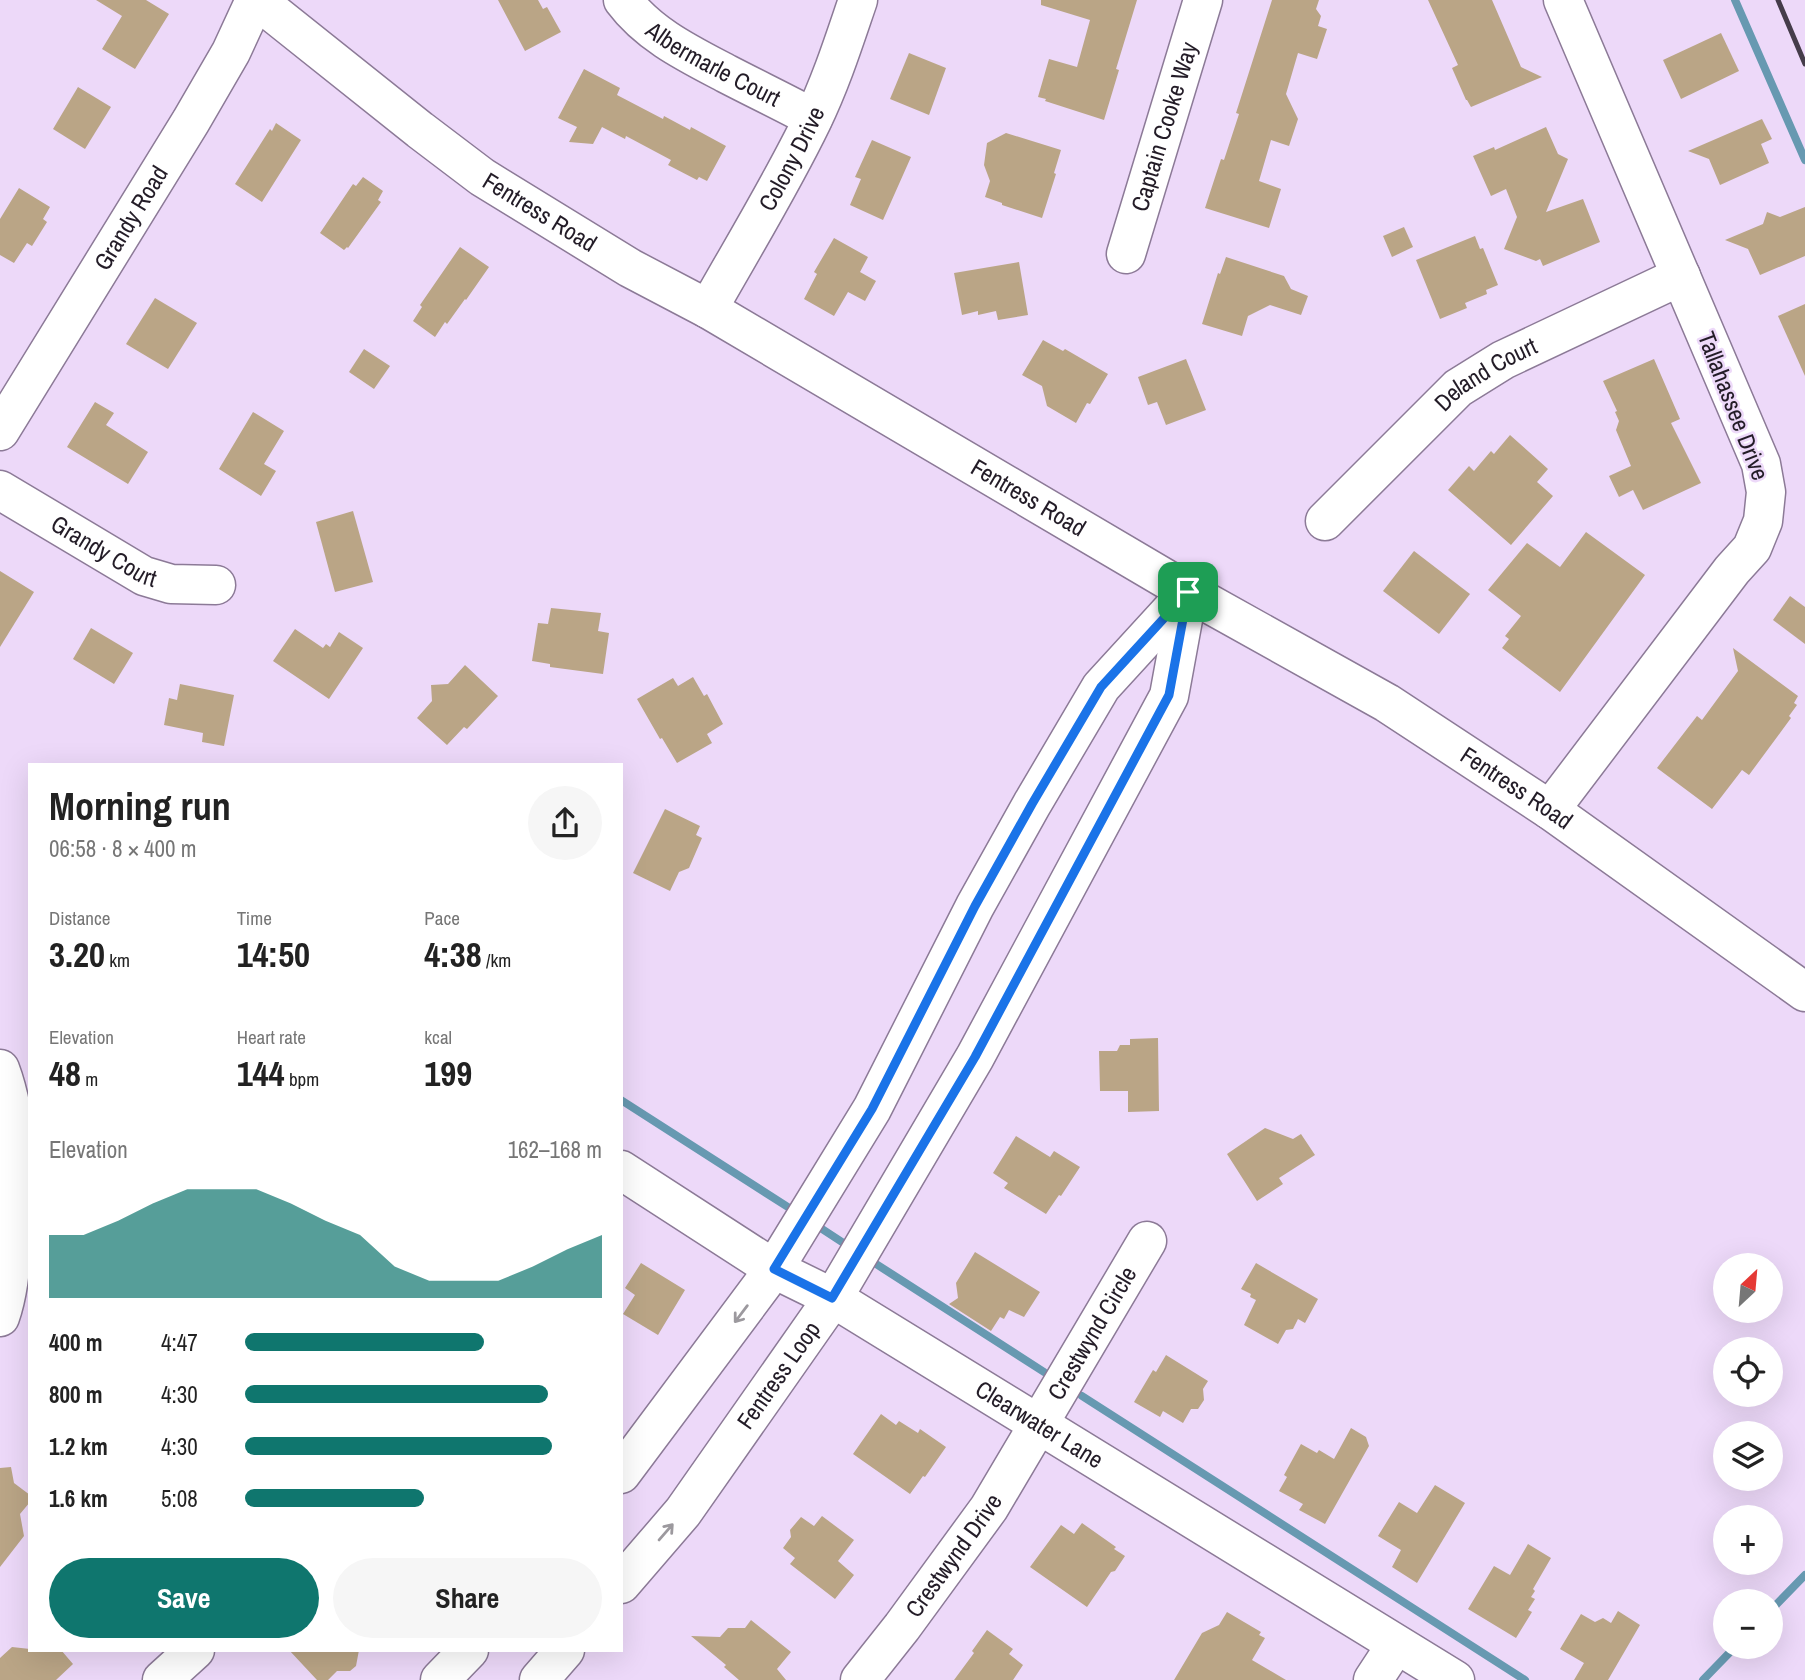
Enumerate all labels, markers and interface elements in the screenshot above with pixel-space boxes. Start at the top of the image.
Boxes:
street label: Albermarle Court [639,13,787,114]
street label: Captain Cooke Way [1123,38,1204,215]
street label: Colony Drive [750,101,832,216]
street label: Grandy Road [86,159,175,276]
street label: Fentress Road [477,164,603,259]
street label: Tallahassee Drive [1691,327,1777,485]
street label: Deland Court [1427,329,1542,418]
street label: Fentress Road [965,451,1092,543]
street label: Grandy Court [45,507,161,594]
pin [1158,562,1218,622]
icon: arrive [1169,573,1207,611]
street label: Fentress Road [1455,739,1579,836]
text: Morning run [49,781,231,832]
button: share [528,786,602,860]
text: 06:58 · 8 × 400 m [49,833,196,864]
text: Distance [49,905,110,931]
text: Time [237,905,272,931]
text: Pace [424,905,460,931]
text: 3.20 [49,931,105,978]
text: 14:50 [237,931,310,978]
text: 4:38 [424,931,482,978]
text: km [105,947,130,973]
text: /km [482,947,511,973]
text: Elevation [49,1024,114,1050]
text: Heart rate [237,1024,306,1050]
text: kcal [424,1024,452,1050]
text: 48 [49,1050,81,1097]
text: 144 [237,1050,285,1097]
text: 199 [424,1050,472,1097]
text: m [81,1066,98,1092]
text: bpm [285,1066,319,1092]
text: Elevation [49,1134,128,1165]
text: 162–168 m [508,1134,602,1165]
north arrow [1713,1253,1783,1323]
map controls [1713,1253,1783,1659]
street label: Crestwynd Circle [1040,1260,1143,1405]
one-way arrow [733,1304,748,1323]
street label: Fentress Loop [729,1314,827,1435]
text: 400 m [49,1327,102,1358]
text: 4:47 [161,1327,198,1358]
button: locate [1713,1337,1783,1407]
street label: Clearwater Lane [970,1372,1110,1475]
text: 800 m [49,1379,102,1410]
text: 4:30 [161,1379,198,1410]
button: layers [1713,1421,1783,1491]
text: 1.2 km [49,1431,108,1462]
text: 4:30 [161,1431,198,1462]
text: 1.6 km [49,1483,108,1514]
text: 5:08 [161,1483,198,1514]
street label: Crestwynd Drive [897,1488,1009,1623]
button: + [1713,1505,1783,1575]
one-way arrow [658,1523,674,1541]
button: Save [49,1558,319,1638]
button: Share [333,1558,602,1638]
button: − [1713,1589,1783,1659]

